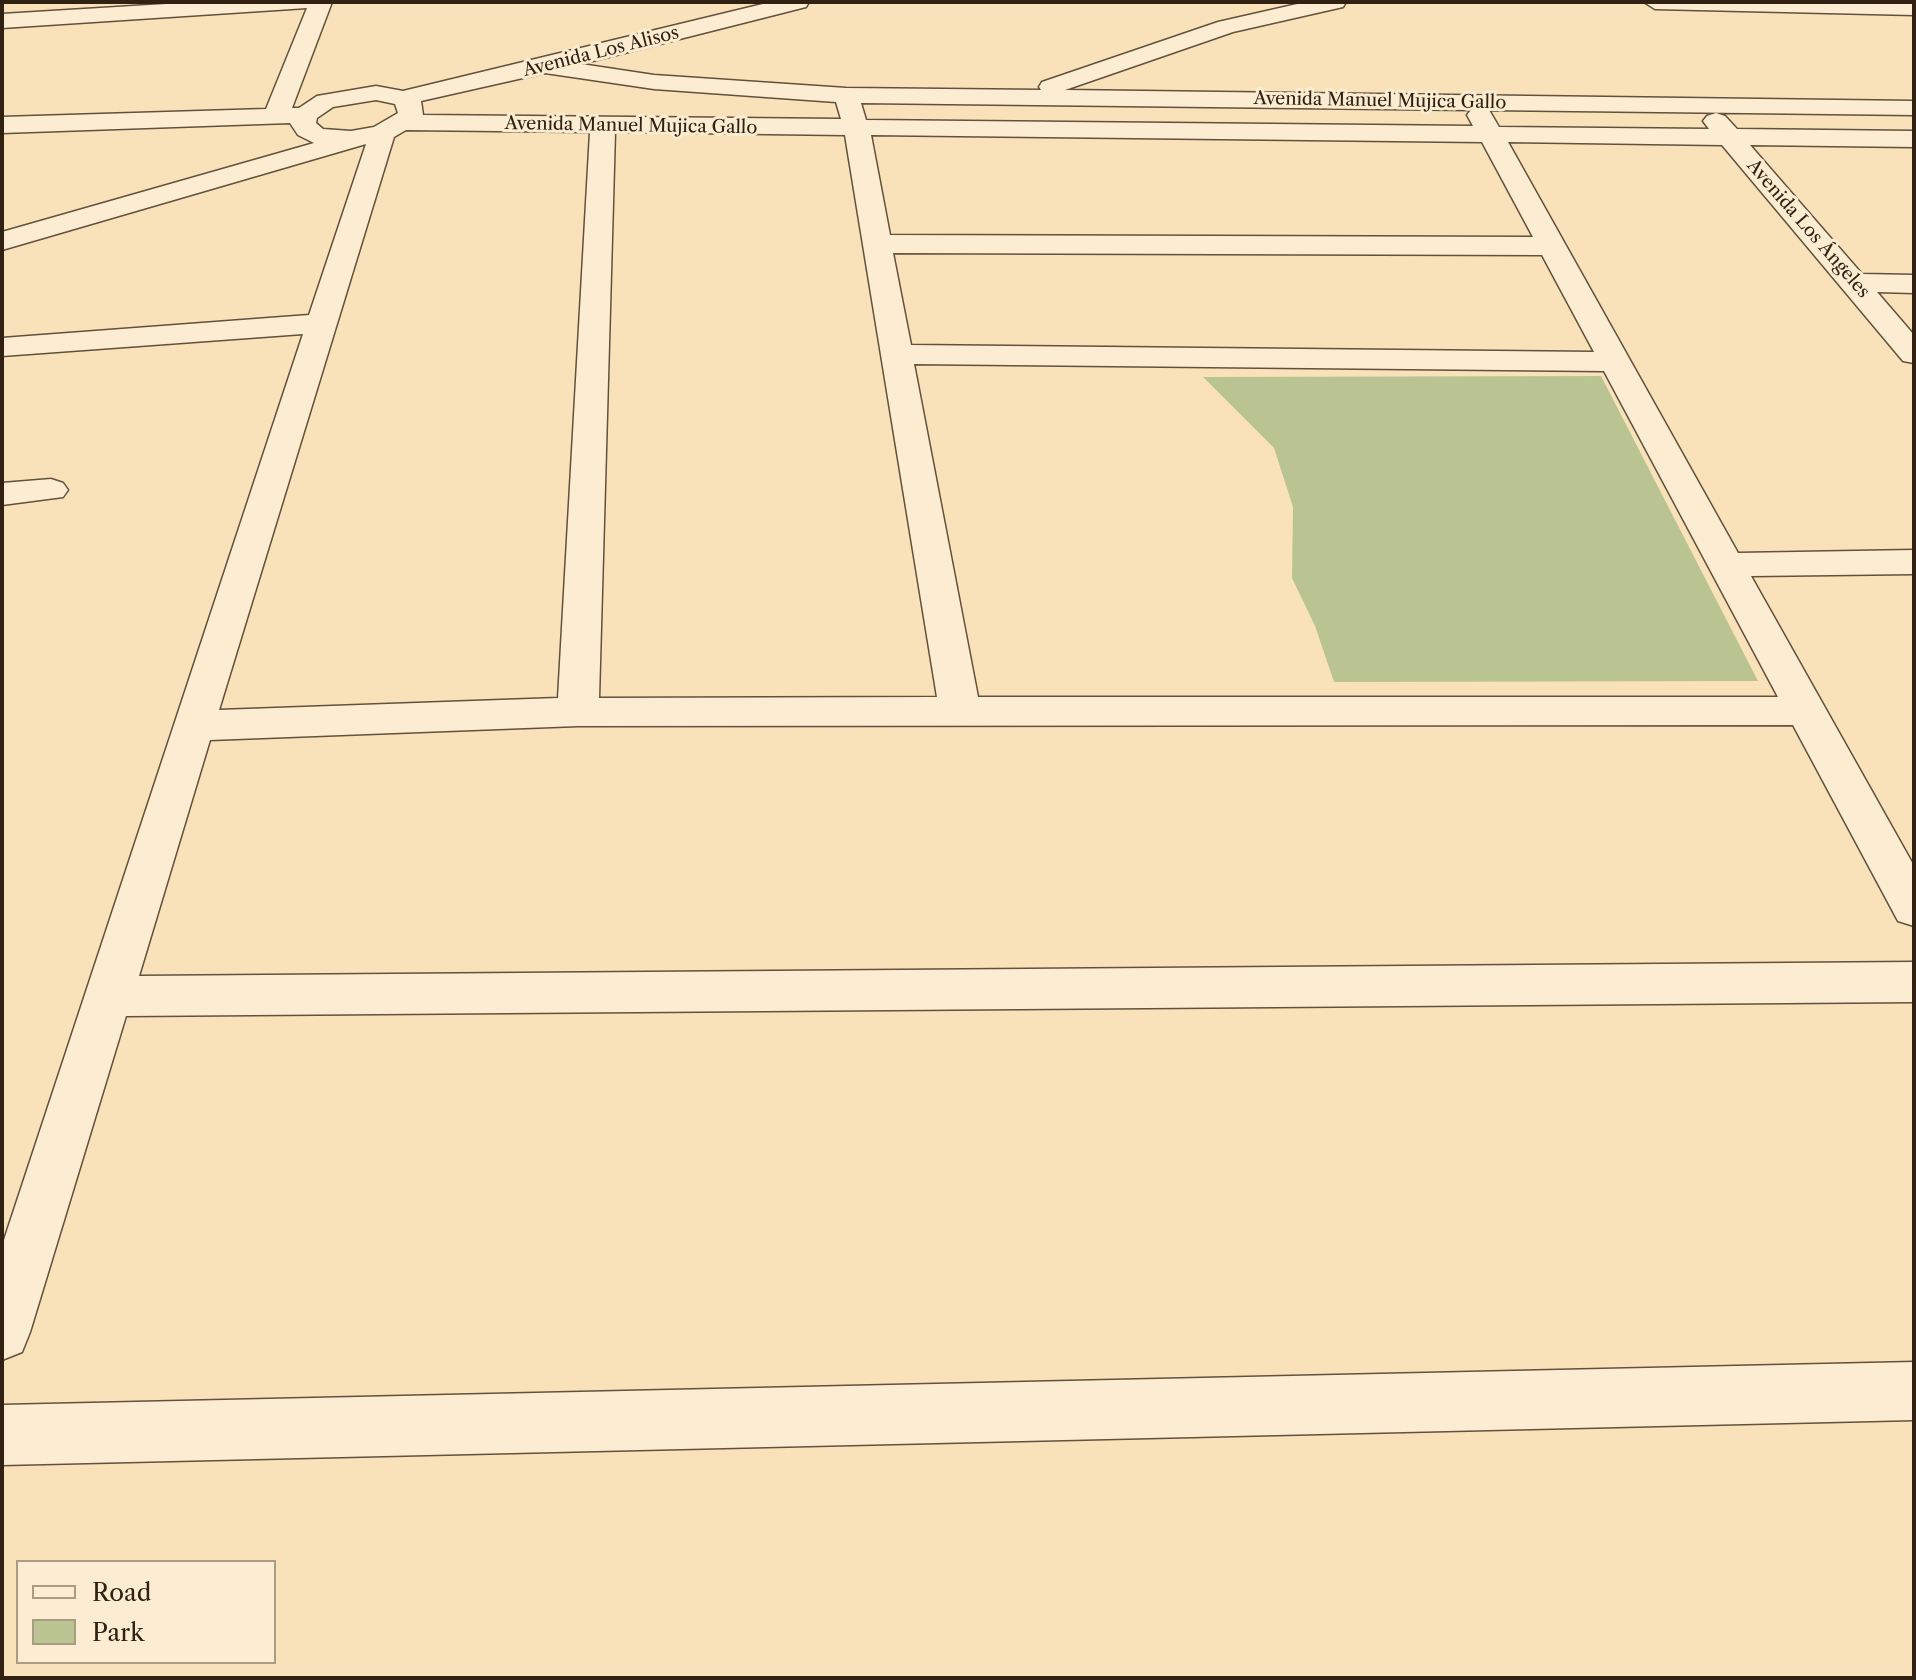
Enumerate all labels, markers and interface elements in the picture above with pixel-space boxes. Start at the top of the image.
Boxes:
street label: Avenida Los Alisos [521,22,681,82]
street label: Avenida Manuel Mujica Gallo [1253,88,1507,114]
street label: Avenida Manuel Mujica Gallo [504,113,758,139]
street label: Avenida Los Ángeles [1742,155,1874,303]
legend [16,1560,276,1664]
text: Road [92,1578,151,1607]
text: Park [92,1618,144,1647]

